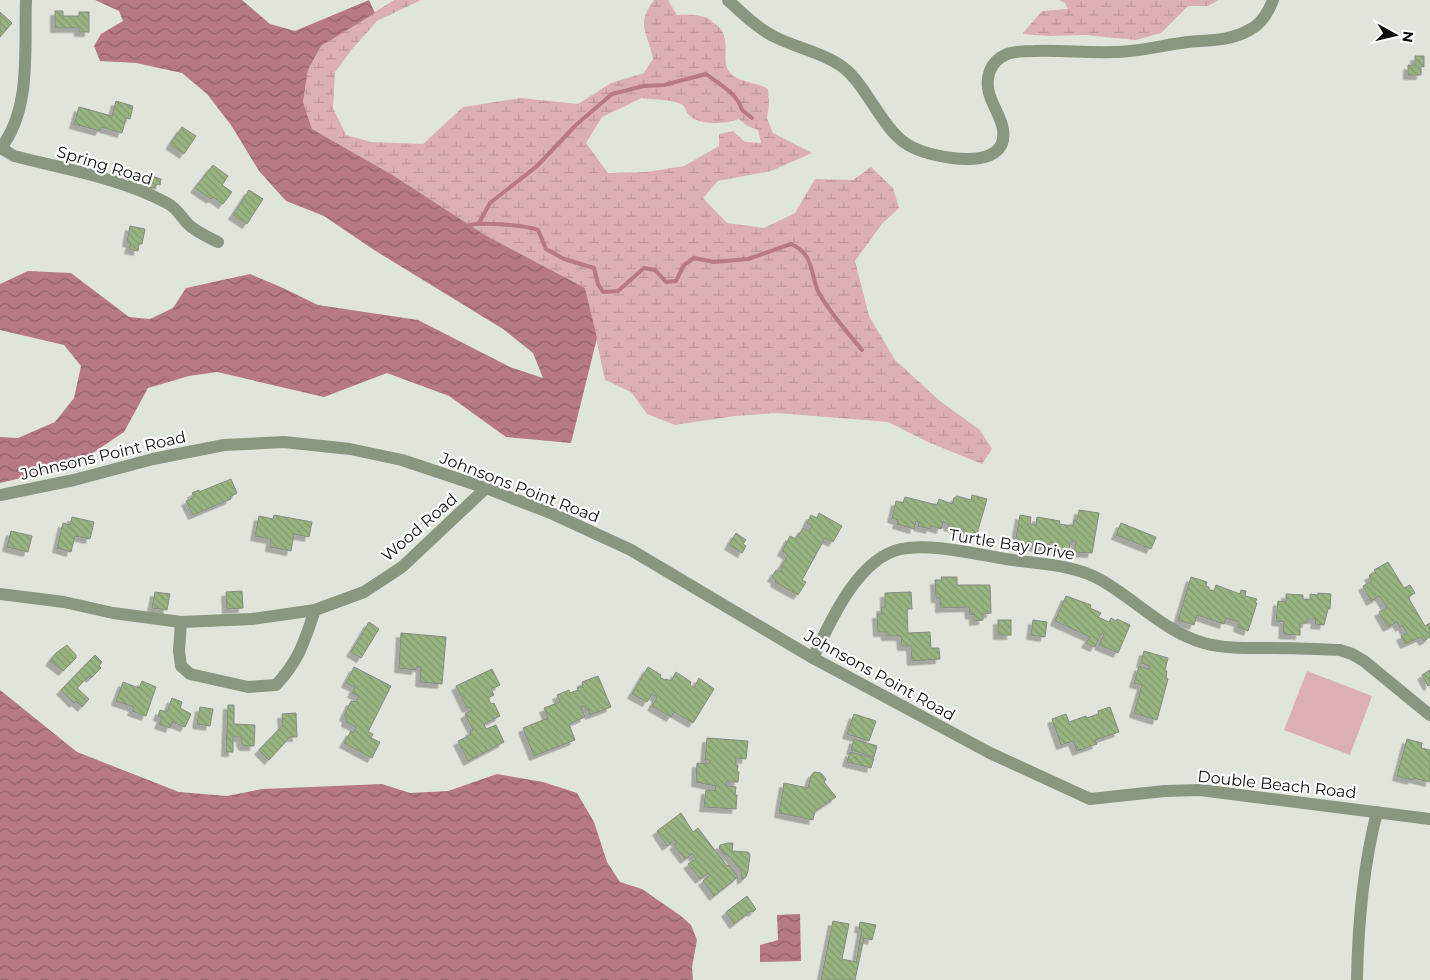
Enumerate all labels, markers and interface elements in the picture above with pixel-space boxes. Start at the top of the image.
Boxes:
north arrow [1370,10,1420,60]
text: N [1398,30,1418,44]
street label: Spring Road [55,142,155,189]
street label: Johnsons Point Road [18,427,188,484]
street label: Johnsons Point Road [436,448,602,527]
street label: Wood Road [378,489,461,565]
street label: Turtle Bay Drive [948,525,1076,564]
street label: Johnsons Point Road [800,626,958,725]
street label: Double Beach Road [1197,767,1357,802]

